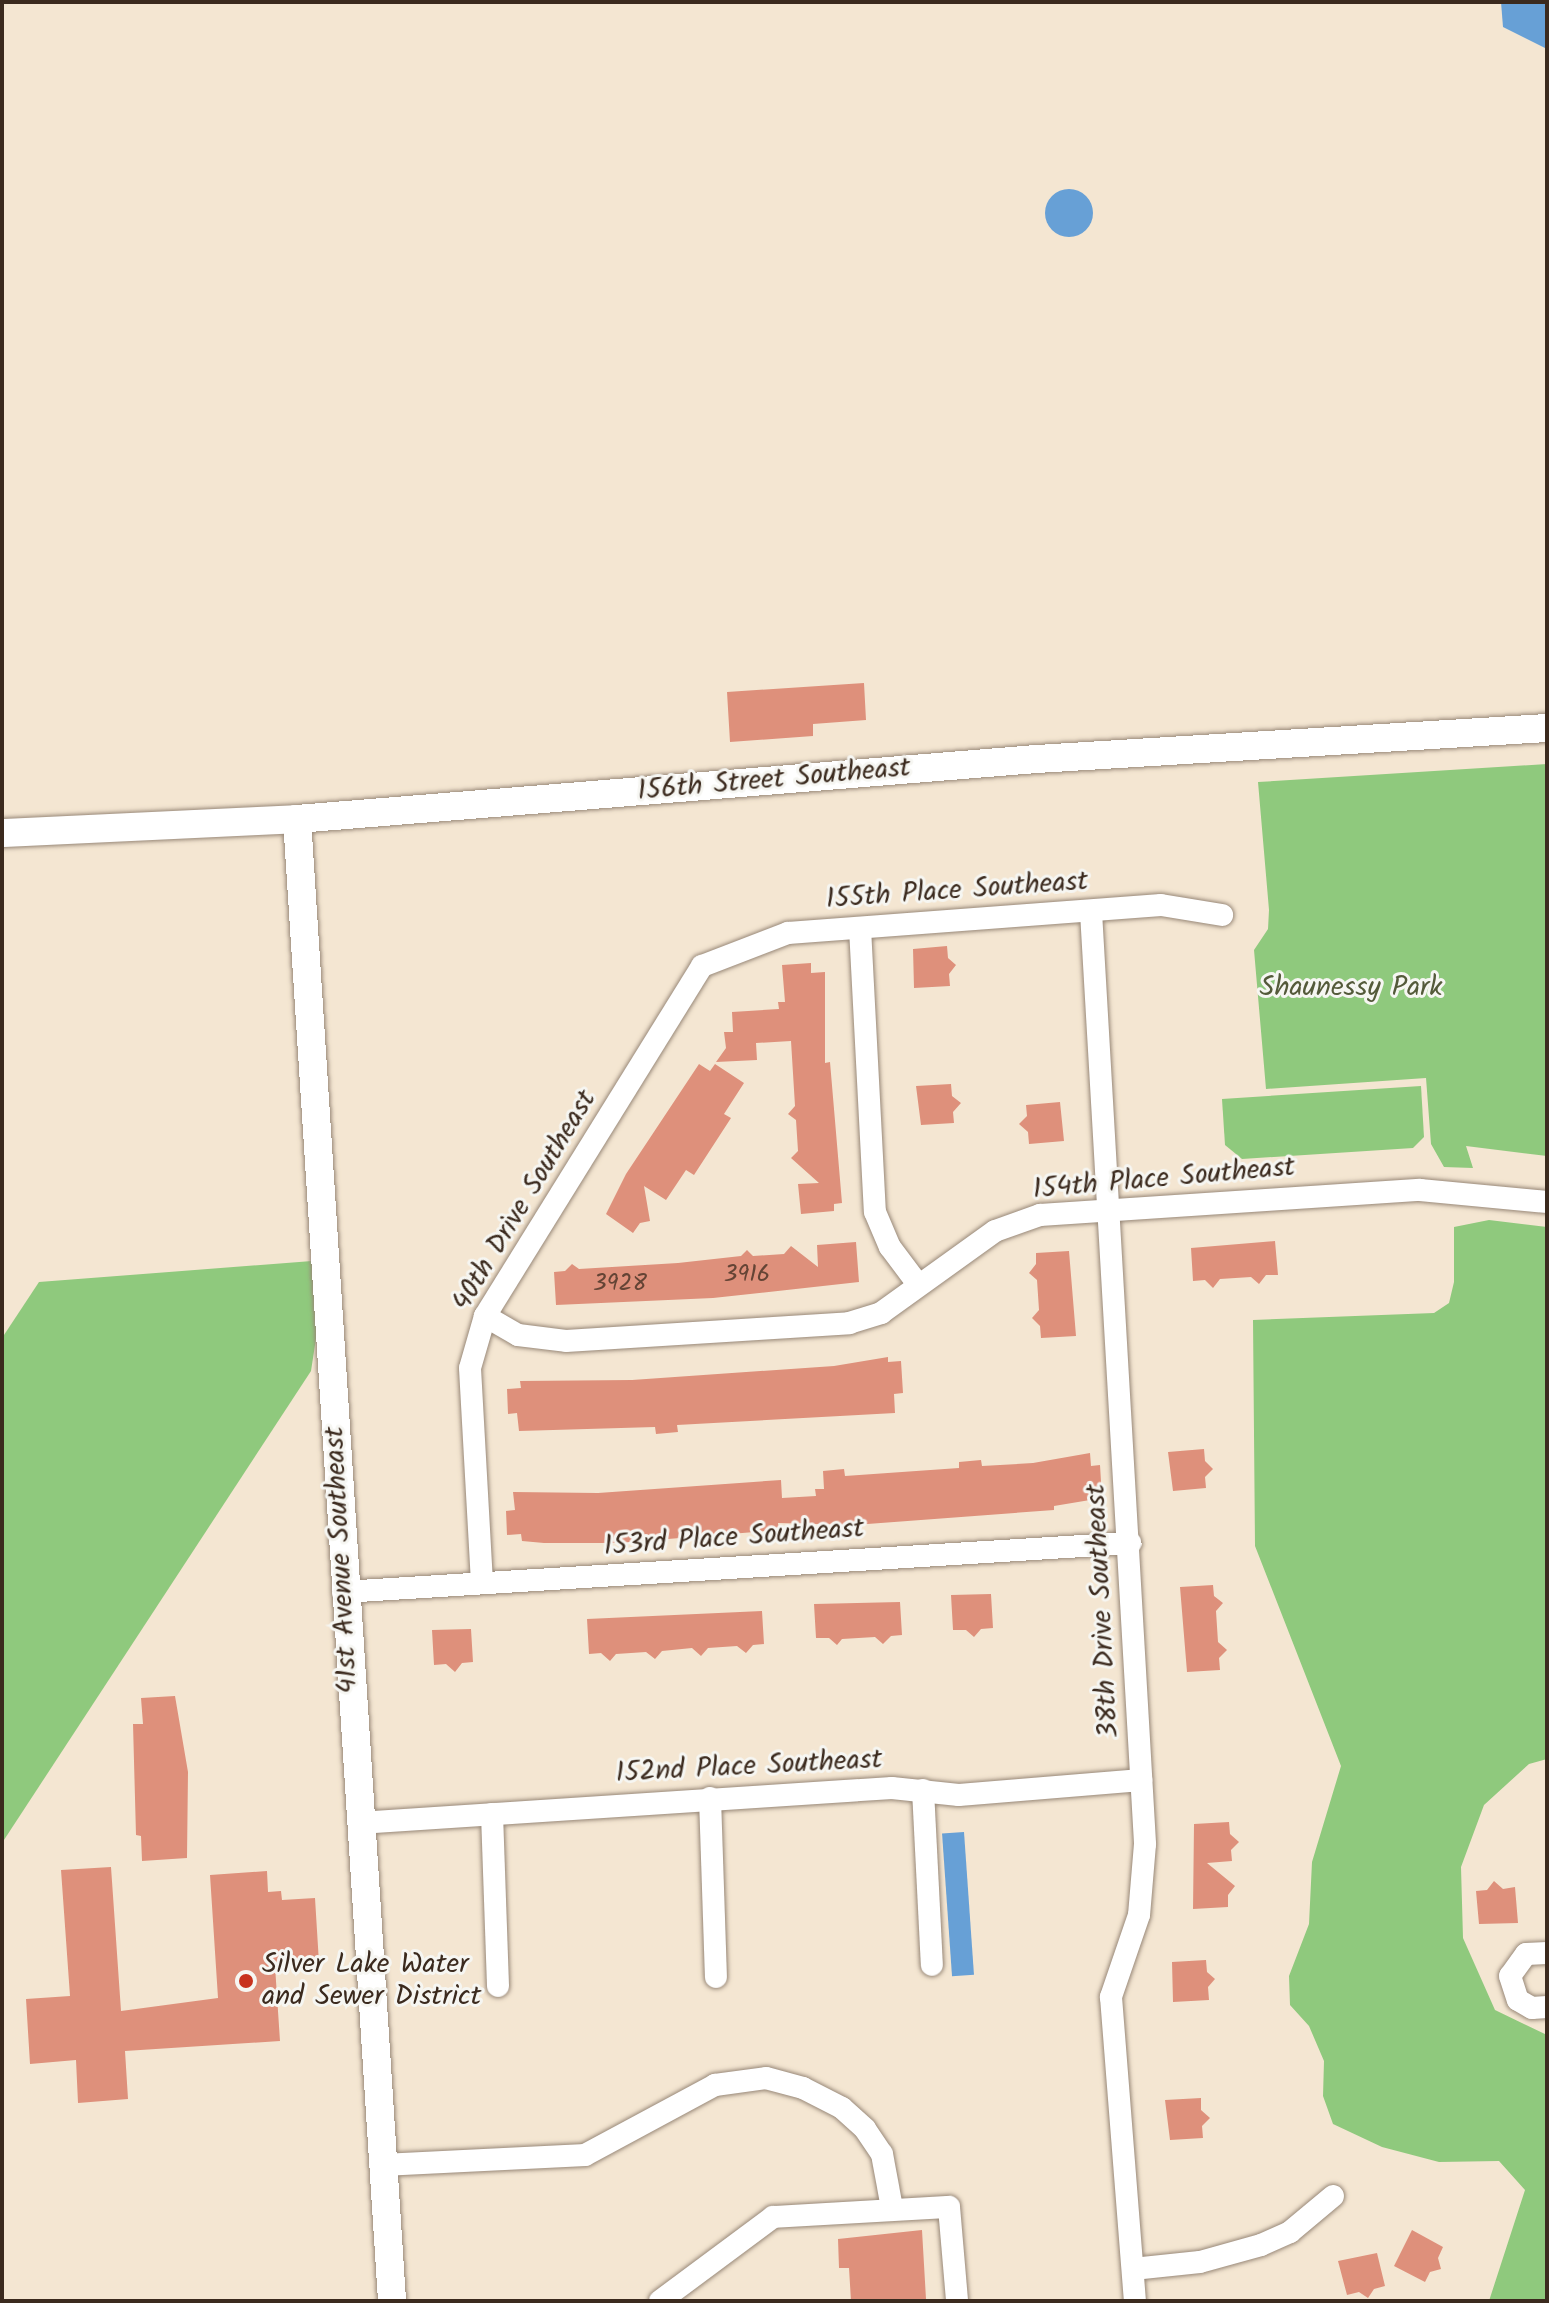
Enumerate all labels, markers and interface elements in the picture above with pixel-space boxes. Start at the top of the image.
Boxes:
street label: 156th Street Southeast [636,751,912,809]
street label: 155th Place Southeast [825,865,1089,917]
park label: Shaunessy Park [1260,971,1442,1005]
street label: 40th Drive Southeast [446,1085,604,1317]
street label: 154th Place Southeast [1031,1151,1297,1207]
house number: 3916 [724,1261,770,1289]
house number: 3928 [593,1270,647,1298]
street label: 41st Avenue Southeast [318,1426,366,1694]
street label: 38th Drive Southeast [1080,1483,1126,1739]
street label: 153rd Place Southeast [603,1512,865,1564]
street label: 152nd Place Southeast [615,1743,883,1791]
place label: Silver Lake Water and Sewer District [262,1948,481,2014]
marker: Silver Lake Water and Sewer District [237,1972,255,1990]

